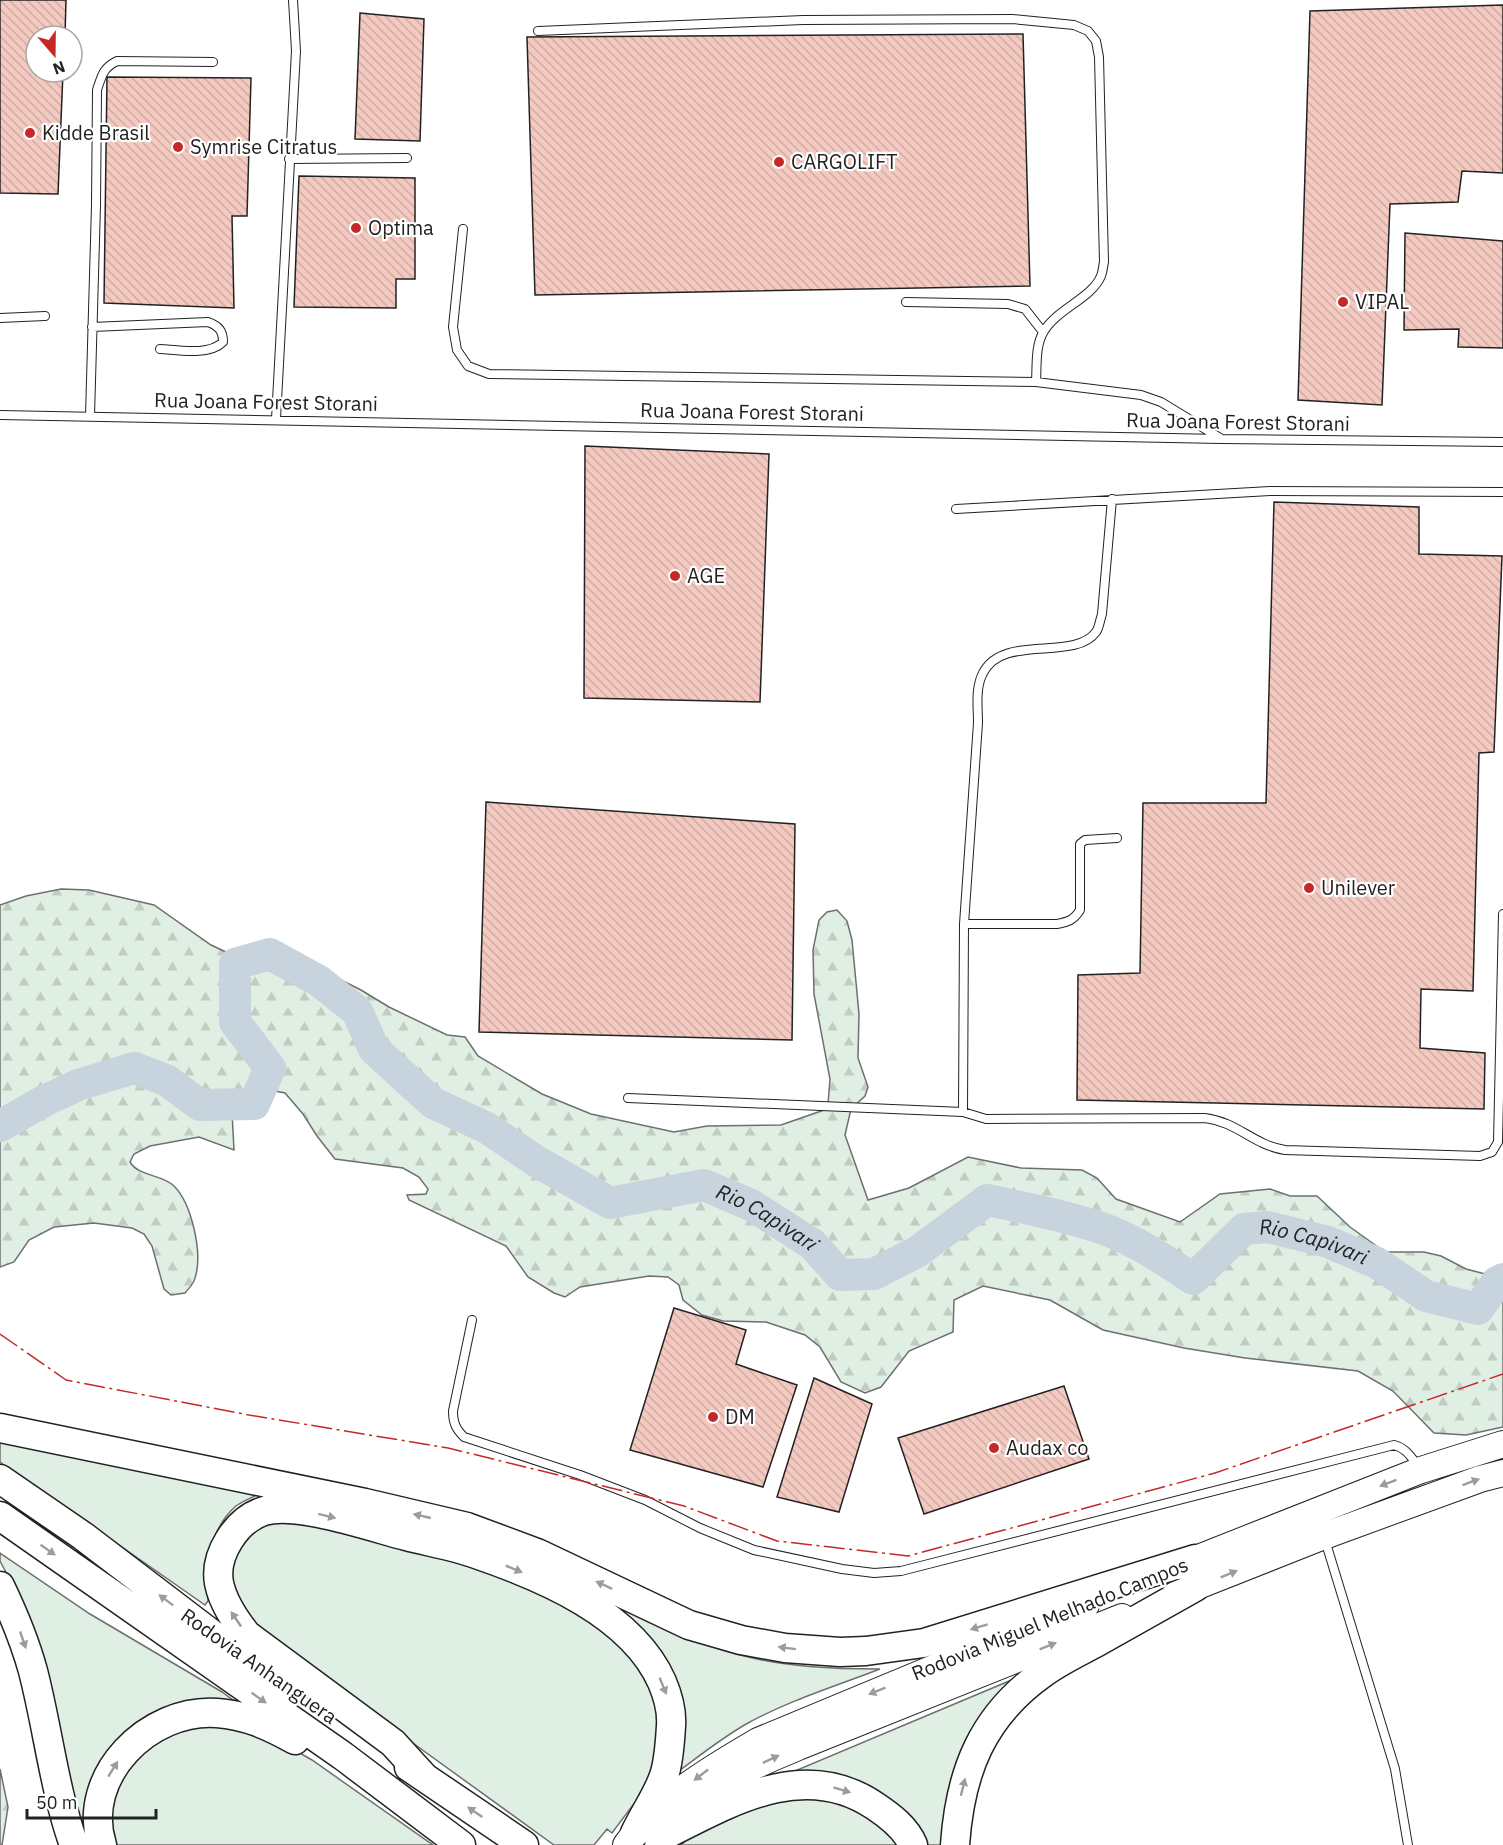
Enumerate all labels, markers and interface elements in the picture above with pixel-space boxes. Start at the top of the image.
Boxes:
north arrow [24,24,84,84]
text: N [50,57,68,79]
place label: Kidde Brasil [42,119,150,146]
marker: Kidde Brasil [23,126,37,140]
place label: Symrise Citratus [190,133,337,160]
marker: Symrise Citratus [171,140,185,154]
place label: CARGOLIFT [791,148,898,175]
marker: CARGOLIFT [772,155,786,169]
place label: Optima [368,214,434,241]
marker: Optima [349,221,363,235]
place label: VIPAL [1355,288,1409,315]
marker: VIPAL [1336,295,1350,309]
street label: Rua Joana Forest Storani [154,386,378,417]
street label: Rua Joana Forest Storani [640,396,864,427]
street label: Rua Joana Forest Storani [1126,406,1350,437]
place label: AGE [687,562,725,589]
marker: AGE [668,569,682,583]
place label: Unilever [1321,874,1395,901]
marker: Unilever [1302,881,1316,895]
water label: Rio Capivari [712,1177,826,1256]
water label: Rio Capivari [1258,1212,1373,1271]
place label: DM [725,1403,755,1430]
marker: DM [706,1410,720,1424]
place label: Audax co [1006,1434,1088,1461]
marker: Audax co [987,1441,1001,1455]
one-way arrow [1462,1477,1480,1487]
one-way arrow [1379,1479,1397,1488]
one-way arrow [318,1511,336,1521]
one-way arrow [413,1511,431,1521]
one-way arrow [39,1544,55,1556]
street label: Rodovia Miguel Melhado Campos [907,1551,1192,1687]
one-way arrow [506,1564,524,1574]
one-way arrow [1221,1569,1239,1579]
one-way arrow [595,1580,612,1589]
one-way arrow [159,1594,175,1606]
street label: Rodovia Anhanguera [176,1601,343,1730]
one-way arrow [230,1611,241,1627]
one-way arrow [970,1623,988,1632]
one-way arrow [18,1631,28,1649]
one-way arrow [1040,1641,1058,1651]
one-way arrow [777,1644,796,1653]
one-way arrow [659,1677,668,1695]
one-way arrow [867,1686,885,1696]
one-way arrow [251,1692,267,1704]
one-way arrow [762,1755,779,1764]
one-way arrow [107,1761,118,1777]
one-way arrow [694,1769,709,1781]
one-way arrow [959,1778,969,1796]
scale bar [27,1782,156,1820]
one-way arrow [834,1786,852,1795]
text: 50 m [36,1791,78,1814]
one-way arrow [468,1806,484,1818]

